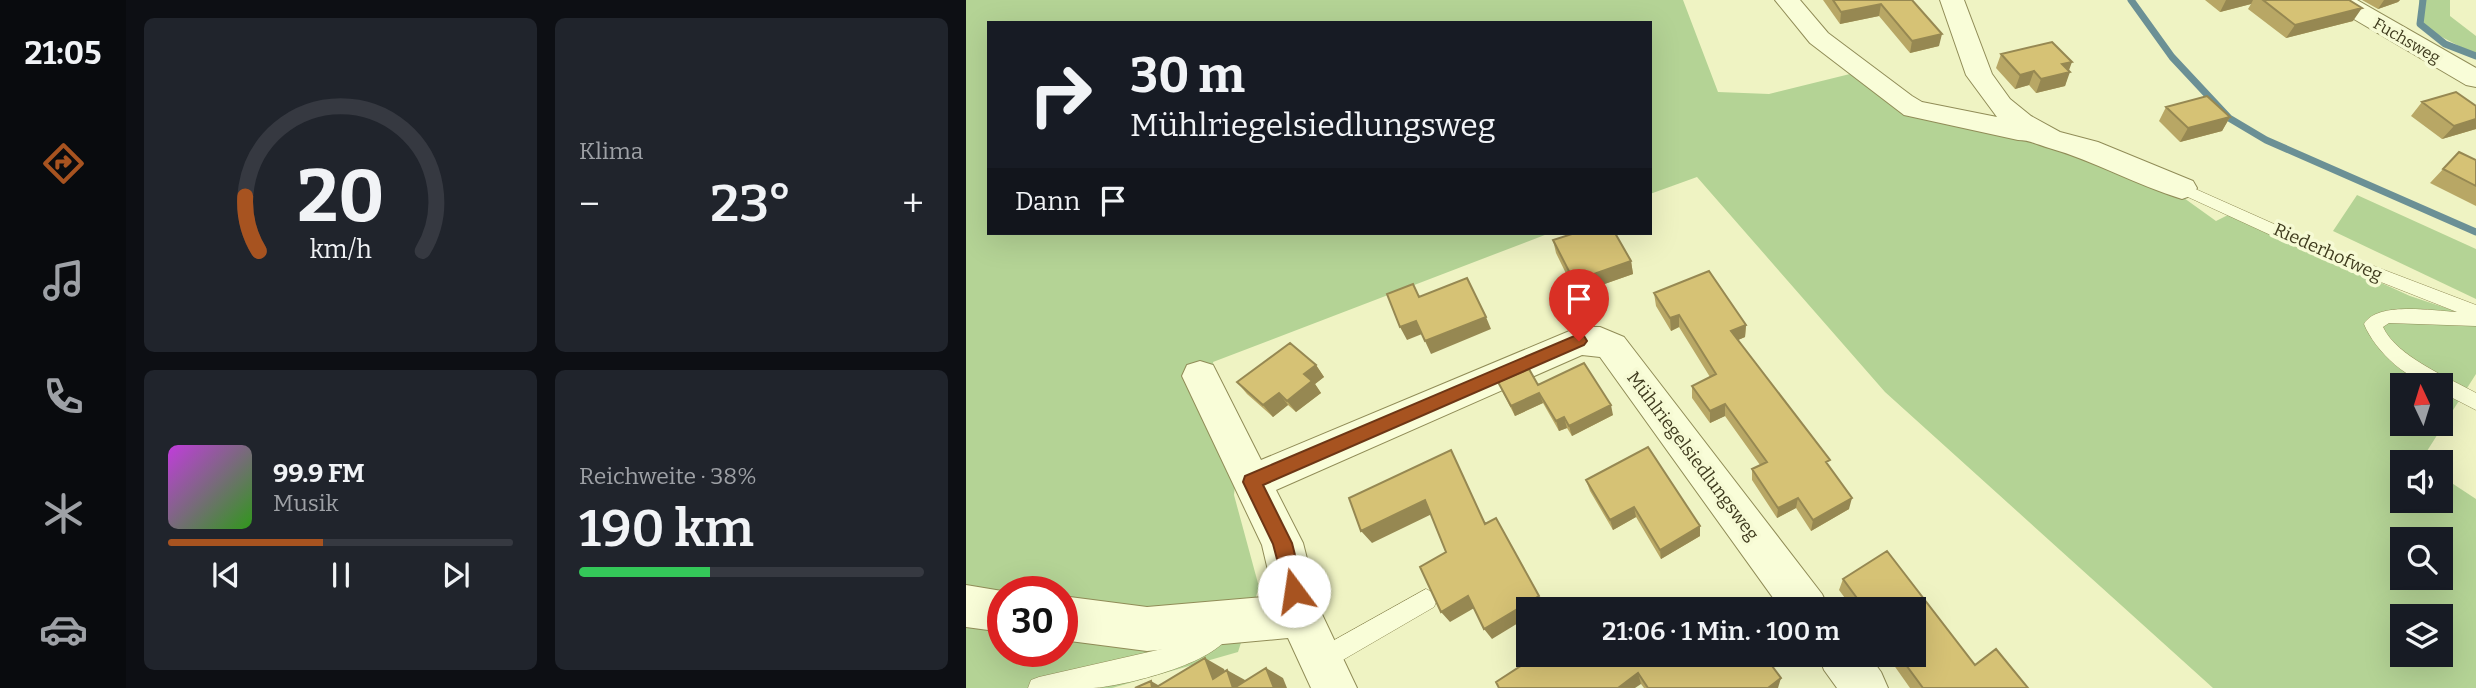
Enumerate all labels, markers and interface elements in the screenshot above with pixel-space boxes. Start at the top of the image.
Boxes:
street label: Fuchsweg [2370,14,2444,67]
text: 21:05 [24,34,102,72]
text: 30 m [1130,46,1245,105]
icon: right [1015,49,1106,140]
text: Mühlriegelsiedlungsweg [1130,106,1496,144]
text: Klima [579,137,643,165]
icon: directions [39,139,88,188]
text: 20 [297,153,384,240]
text: 23° [710,172,792,235]
text: − [579,181,600,227]
text: + [902,181,924,227]
icon: arrive [1094,182,1132,220]
text: Dann [1015,186,1080,217]
street label: Riederhofweg [2270,218,2386,286]
text: km/h [310,235,372,265]
icon: music [39,256,88,305]
pin [1549,269,1609,341]
icon: arrive [1560,280,1598,318]
street label: Mühlriegelsiedlungsweg [1622,367,1764,545]
icon: phone [39,372,88,421]
north arrow [2390,373,2454,436]
map controls [2390,373,2453,667]
button: sound [2390,450,2453,513]
text: 99.9 FM [273,458,365,489]
text: Reichweite · 38% [579,462,757,490]
icon: climate [39,489,88,538]
text: Musik [273,489,339,517]
text: 190 km [579,497,754,560]
button: search [2390,527,2453,590]
position arrow [1257,554,1331,628]
icon: previous [207,556,245,594]
icon: pause [322,556,360,594]
icon: next [437,556,475,594]
speed limit sign: 30 [987,576,1078,667]
button: layers [2390,604,2453,667]
icon: car [39,605,88,654]
text: 21:06 · 1 Min. · 100 m [1602,616,1840,647]

